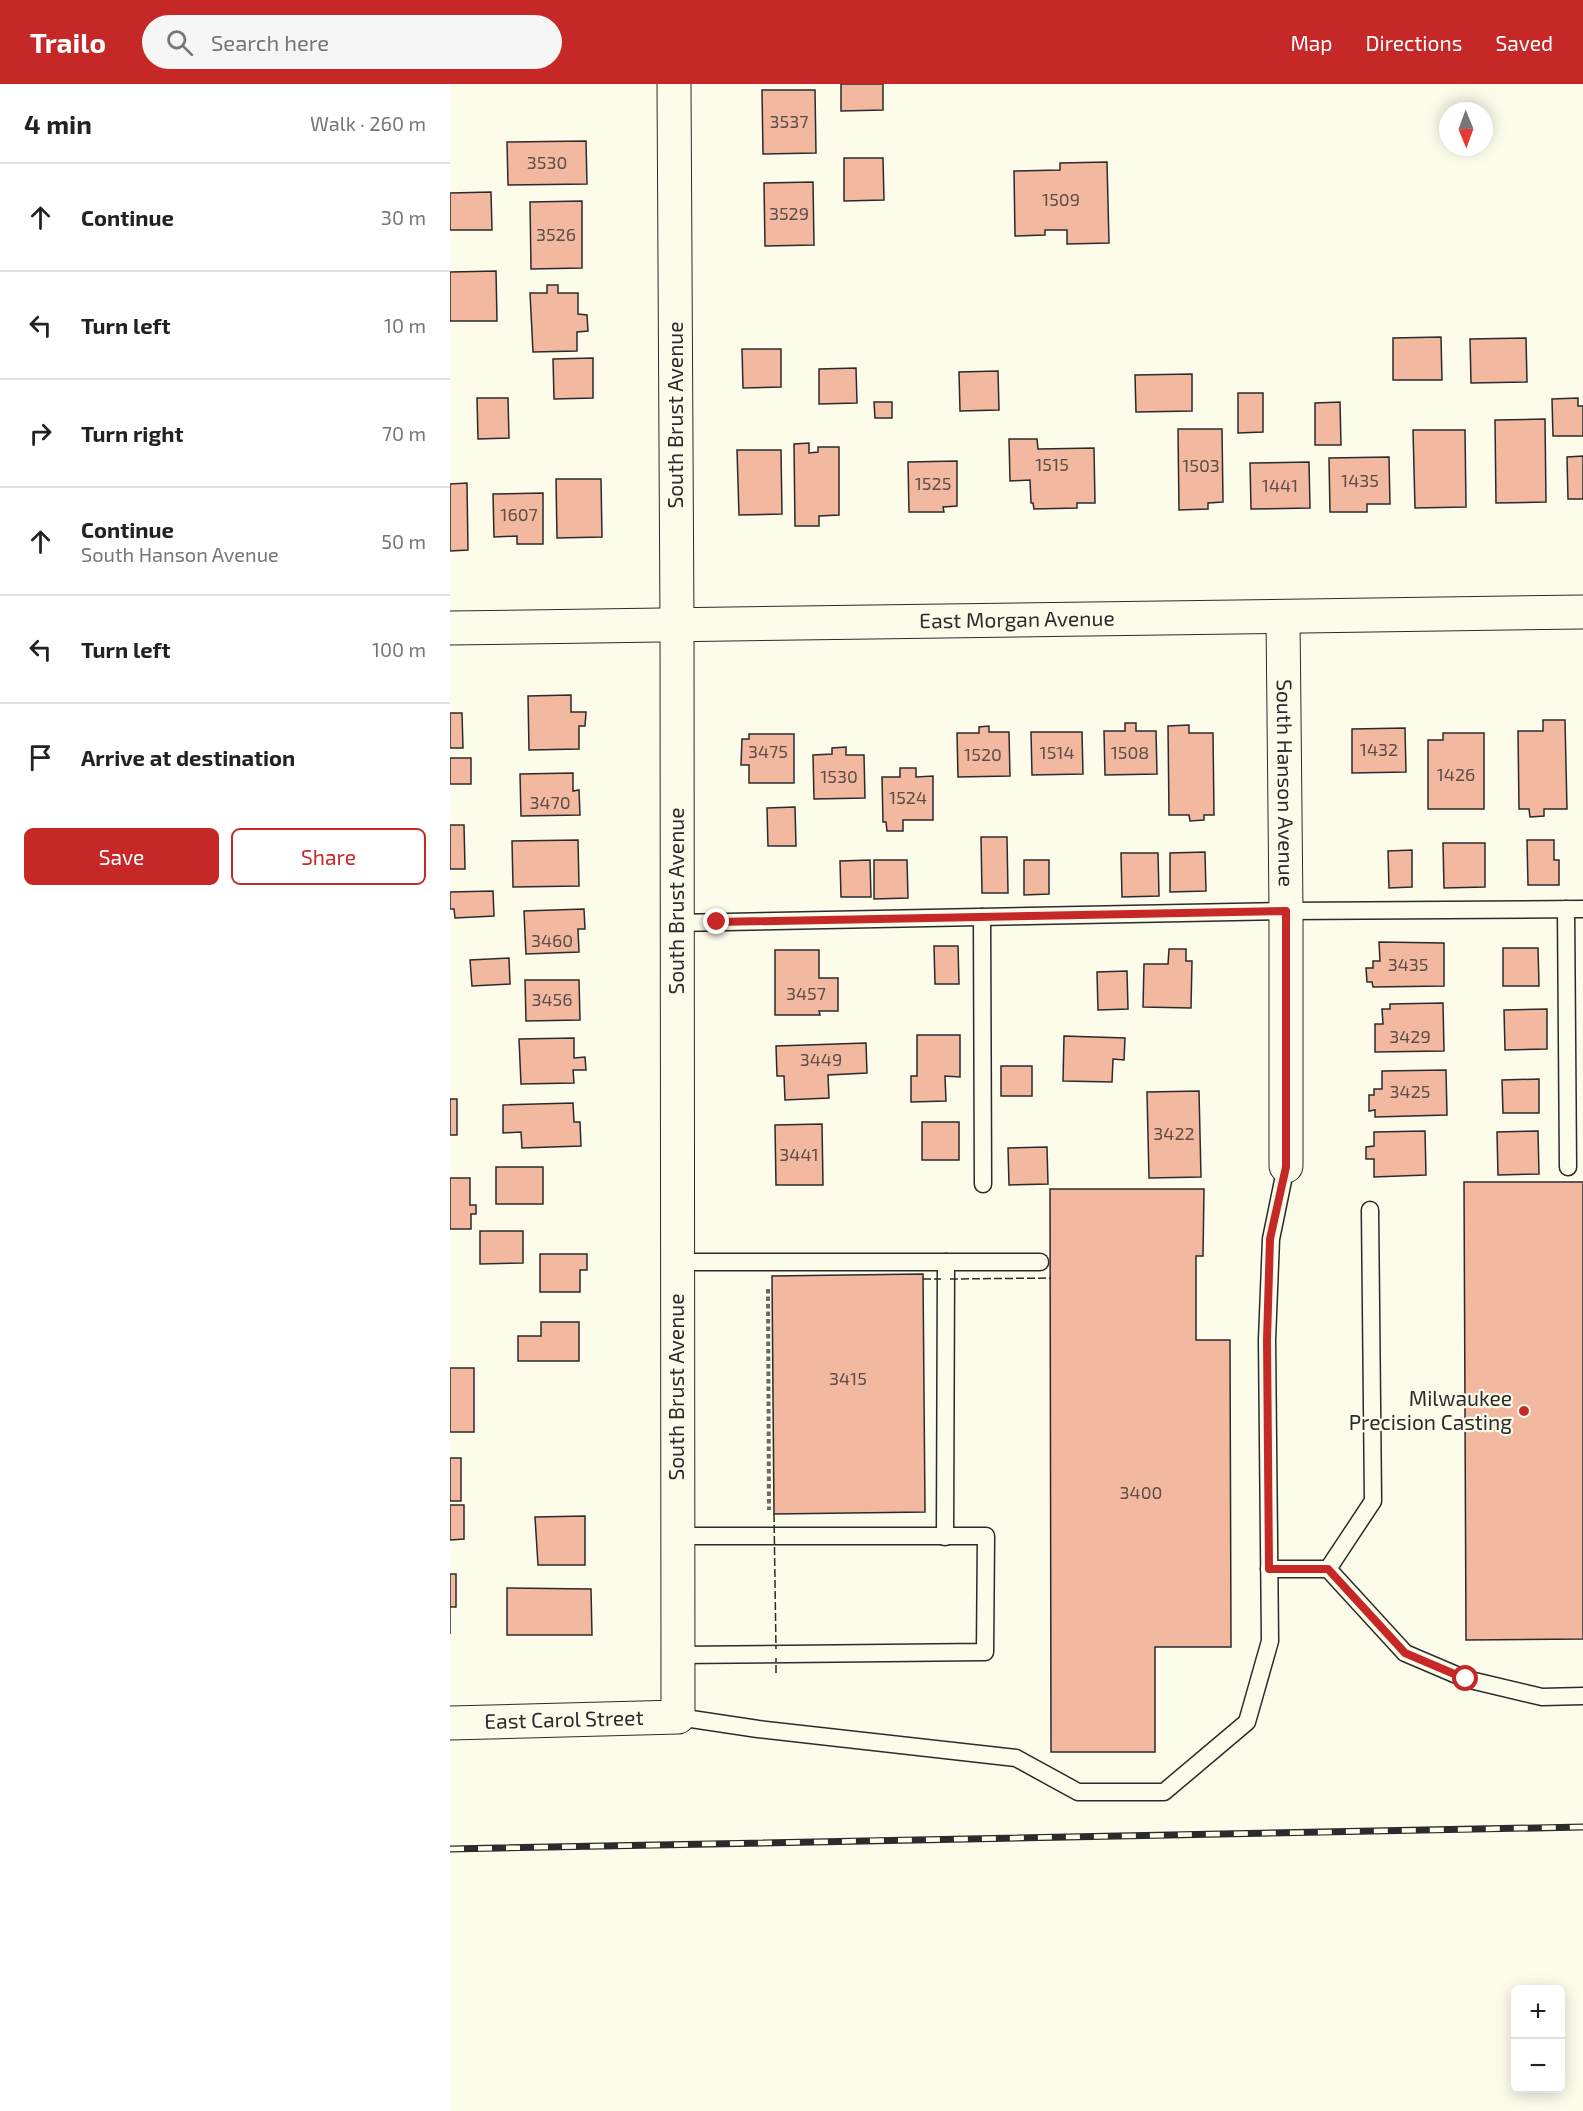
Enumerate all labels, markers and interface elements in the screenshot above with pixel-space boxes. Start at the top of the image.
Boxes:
search box [142,15,562,69]
text: Trailo [30,25,106,59]
icon: search [163,26,196,59]
text: Search here [211,29,329,55]
text: Map [1290,30,1333,55]
text: Directions [1366,30,1462,55]
text: Saved [1495,30,1553,55]
north arrow [1439,102,1493,156]
text: 4 min [24,108,92,139]
house number: 3537 [770,110,808,132]
text: Walk · 260 m [310,111,426,135]
house number: 3530 [527,151,567,173]
house number: 1509 [1042,188,1080,210]
icon: ahead [24,201,57,234]
house number: 3529 [769,202,809,224]
text: Continue [81,204,174,230]
text: 30 m [381,205,426,229]
house number: 3526 [536,223,576,245]
icon: left [24,309,57,342]
text: Turn left [81,312,170,338]
text: 10 m [384,313,426,337]
street label: South Brust Avenue [662,321,687,509]
icon: right [24,417,57,450]
text: Turn right [81,420,183,446]
text: 70 m [382,421,426,445]
house number: 1515 [1035,453,1069,475]
house number: 1503 [1182,454,1220,476]
house number: 1435 [1341,469,1379,491]
house number: 1525 [915,472,951,494]
house number: 1441 [1262,474,1298,496]
house number: 1607 [500,503,538,525]
text: Continue [81,516,174,542]
icon: ahead [24,525,57,558]
text: 50 m [381,529,426,553]
text: South Hanson Avenue [81,542,279,566]
street label: East Morgan Avenue [919,605,1115,632]
icon: left [24,633,57,666]
text: Turn left [81,636,170,662]
text: 100 m [372,637,426,661]
street label: South Hanson Avenue [1273,679,1300,887]
house number: 1432 [1360,738,1398,760]
house number: 3475 [748,740,788,762]
icon: arrive [24,741,57,774]
house number: 1514 [1039,741,1075,763]
house number: 1508 [1111,741,1149,763]
house number: 1520 [964,743,1002,765]
text: Arrive at destination [81,744,295,770]
house number: 1426 [1437,763,1475,785]
house number: 1530 [820,765,858,787]
house number: 1524 [889,786,927,808]
house number: 3470 [529,791,571,813]
street label: South Brust Avenue [663,807,688,995]
button: Save [24,828,219,885]
button: Share [231,828,426,885]
route end [703,908,729,934]
house number: 3460 [531,929,573,951]
house number: 3435 [1388,953,1428,975]
house number: 3457 [786,982,826,1004]
house number: 3456 [531,988,573,1010]
house number: 3429 [1389,1025,1431,1047]
house number: 3449 [800,1048,842,1070]
house number: 3425 [1390,1080,1430,1102]
house number: 3422 [1153,1122,1195,1144]
house number: 3441 [779,1143,819,1165]
street label: South Brust Avenue [663,1293,688,1481]
house number: 3415 [829,1367,867,1389]
place label: Milwaukee Precision Casting [1349,1385,1512,1434]
marker: Milwaukee Precision Casting [1517,1404,1531,1418]
house number: 3400 [1120,1481,1162,1503]
route start [1452,1665,1478,1691]
street label: East Carol Street [484,1704,644,1733]
map controls [1511,1985,1565,2093]
button: + [1511,1985,1565,2039]
button: − [1511,2039,1565,2093]

